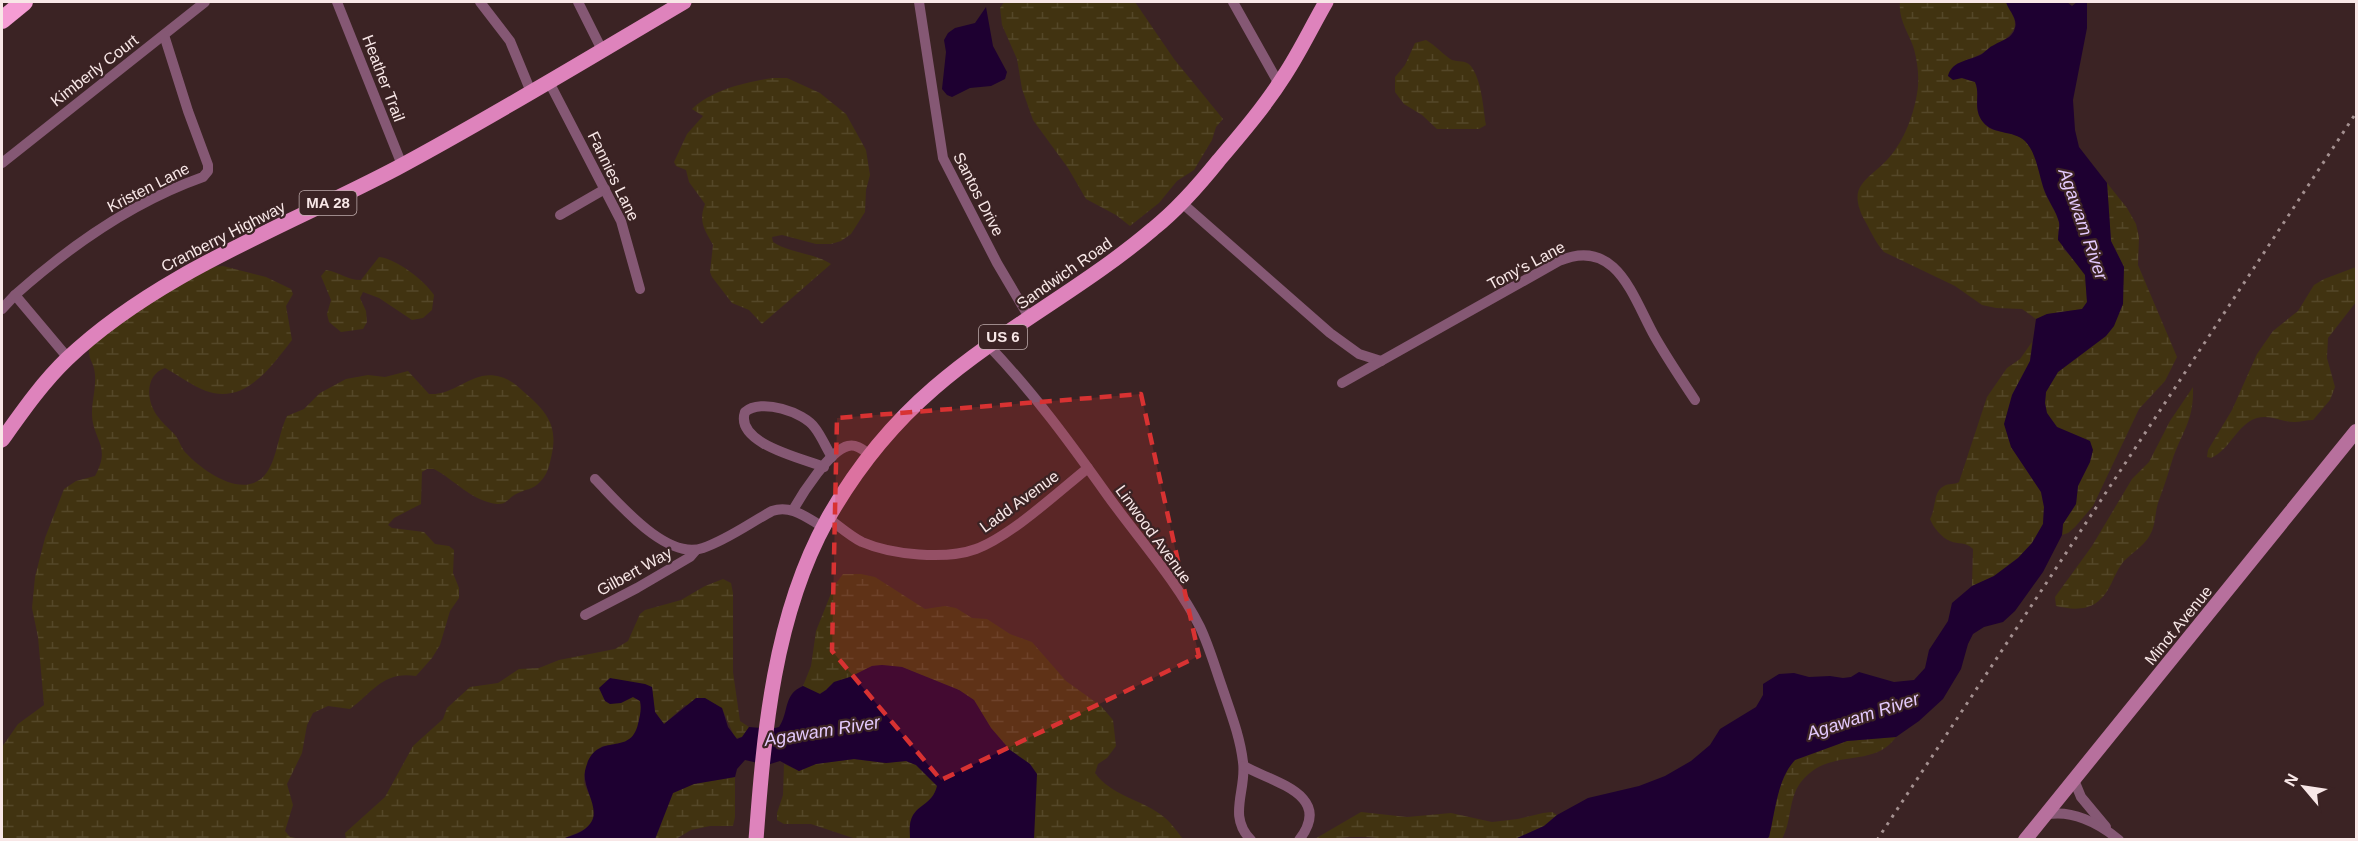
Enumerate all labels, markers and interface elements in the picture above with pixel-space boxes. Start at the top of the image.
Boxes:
street label: Kimberly Court [47,31,142,110]
street label: Heather Trail [359,32,408,124]
street label: Fannies Lane [585,129,642,224]
street label: Santos Drive [950,150,1007,239]
street label: Kristen Lane [104,159,192,215]
water label: Agawam River [2054,164,2112,284]
road number: MA 28 [300,191,356,215]
street label: Cranberry Highway [158,198,288,275]
street label: Sandwich Road [1014,234,1115,313]
street label: Tony's Lane [1485,238,1568,293]
road number: US 6 [979,325,1027,349]
street label: Ladd Avenue [977,467,1062,536]
street label: Linwood Avenue [1112,482,1195,587]
street label: Gilbert Way [594,544,675,599]
street label: Minot Avenue [2141,582,2215,668]
water label: Agawam River [1803,688,1923,744]
water label: Agawam River [762,712,882,750]
north arrow [2274,757,2334,817]
text: N [2281,771,2302,789]

